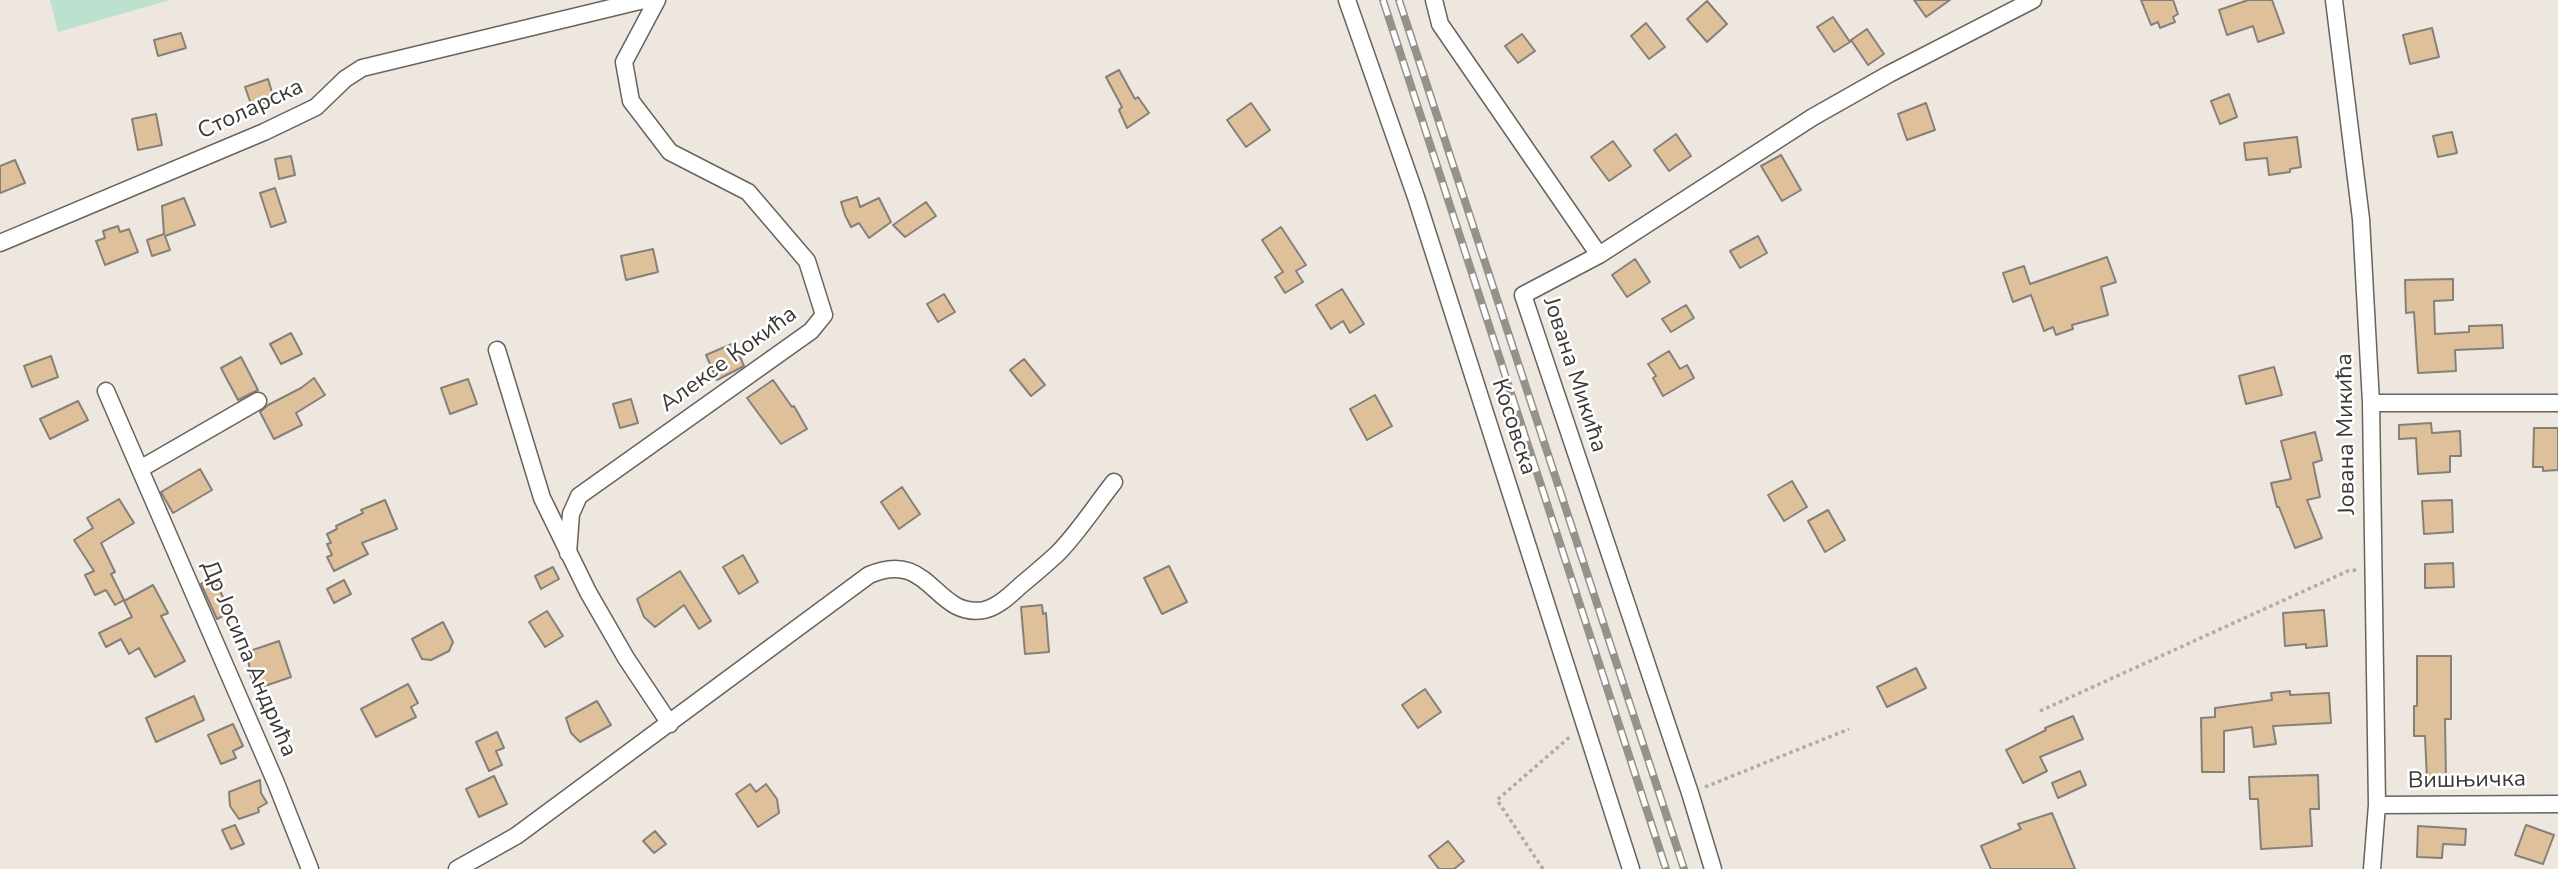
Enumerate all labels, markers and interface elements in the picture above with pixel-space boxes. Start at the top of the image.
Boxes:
street label: Столарска [194,74,308,146]
street label: Јована Микића [1536,294,1612,456]
street label: Алексе Кокића [655,301,803,419]
street label: Јована Микића [2332,353,2362,515]
street label: Косовска [1485,375,1541,479]
street label: Др Јосипа Андрића [194,557,302,761]
street label: Вишњичка [2408,766,2526,796]

